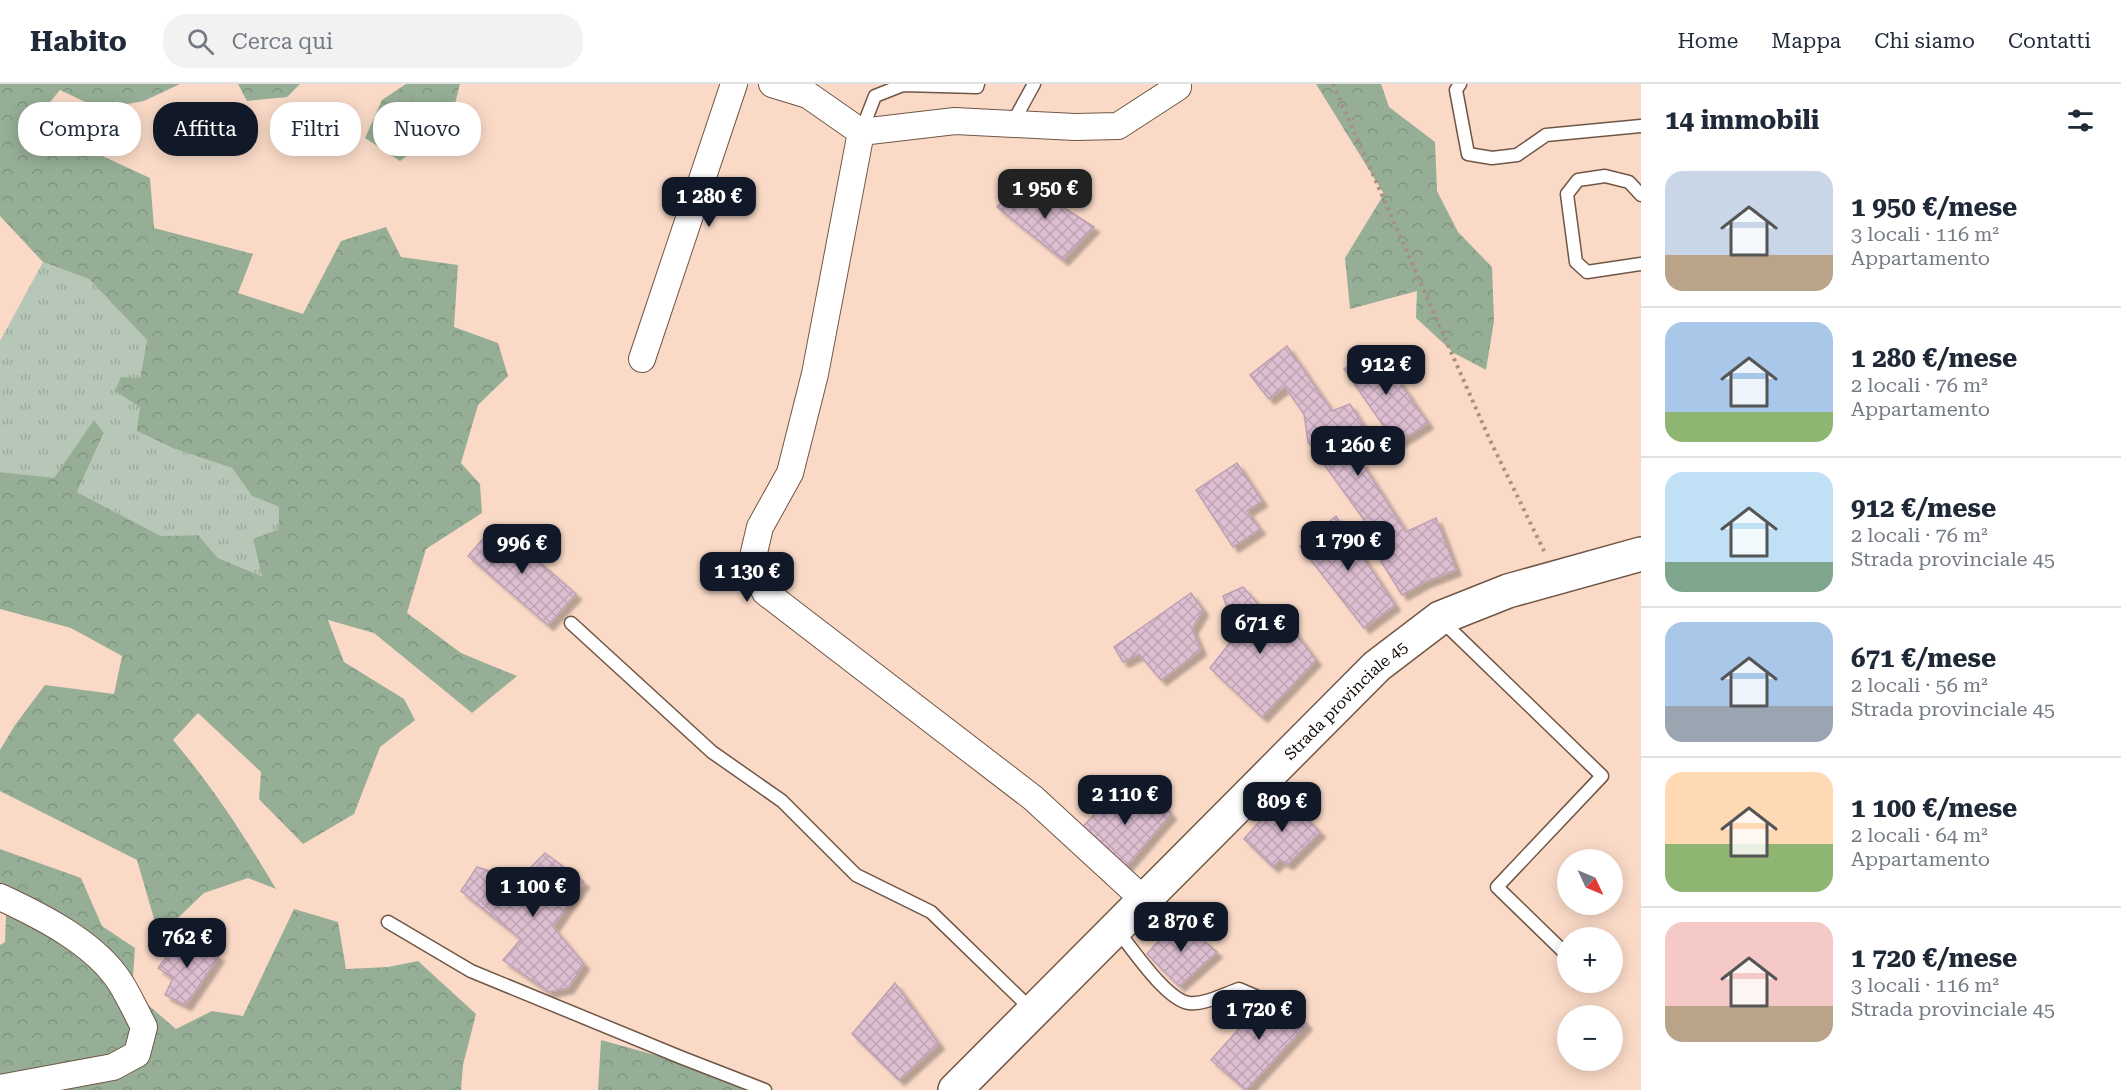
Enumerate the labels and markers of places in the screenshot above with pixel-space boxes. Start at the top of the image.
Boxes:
pin: 1 950 € [990,169,1100,220]
pin: 1 280 € [654,177,764,228]
pin: 912 € [1344,345,1428,396]
pin: 1 260 € [1303,426,1413,477]
pin: 1 790 € [1293,521,1403,572]
pin: 996 € [480,524,564,575]
pin: 1 130 € [692,552,802,603]
pin: 671 € [1218,604,1302,655]
pin: 2 110 € [1070,775,1180,826]
pin: 809 € [1240,782,1324,833]
pin: 1 100 € [478,867,588,918]
pin: 2 870 € [1126,902,1236,953]
pin: 762 € [145,918,229,969]
pin: 1 720 € [1204,990,1314,1041]

